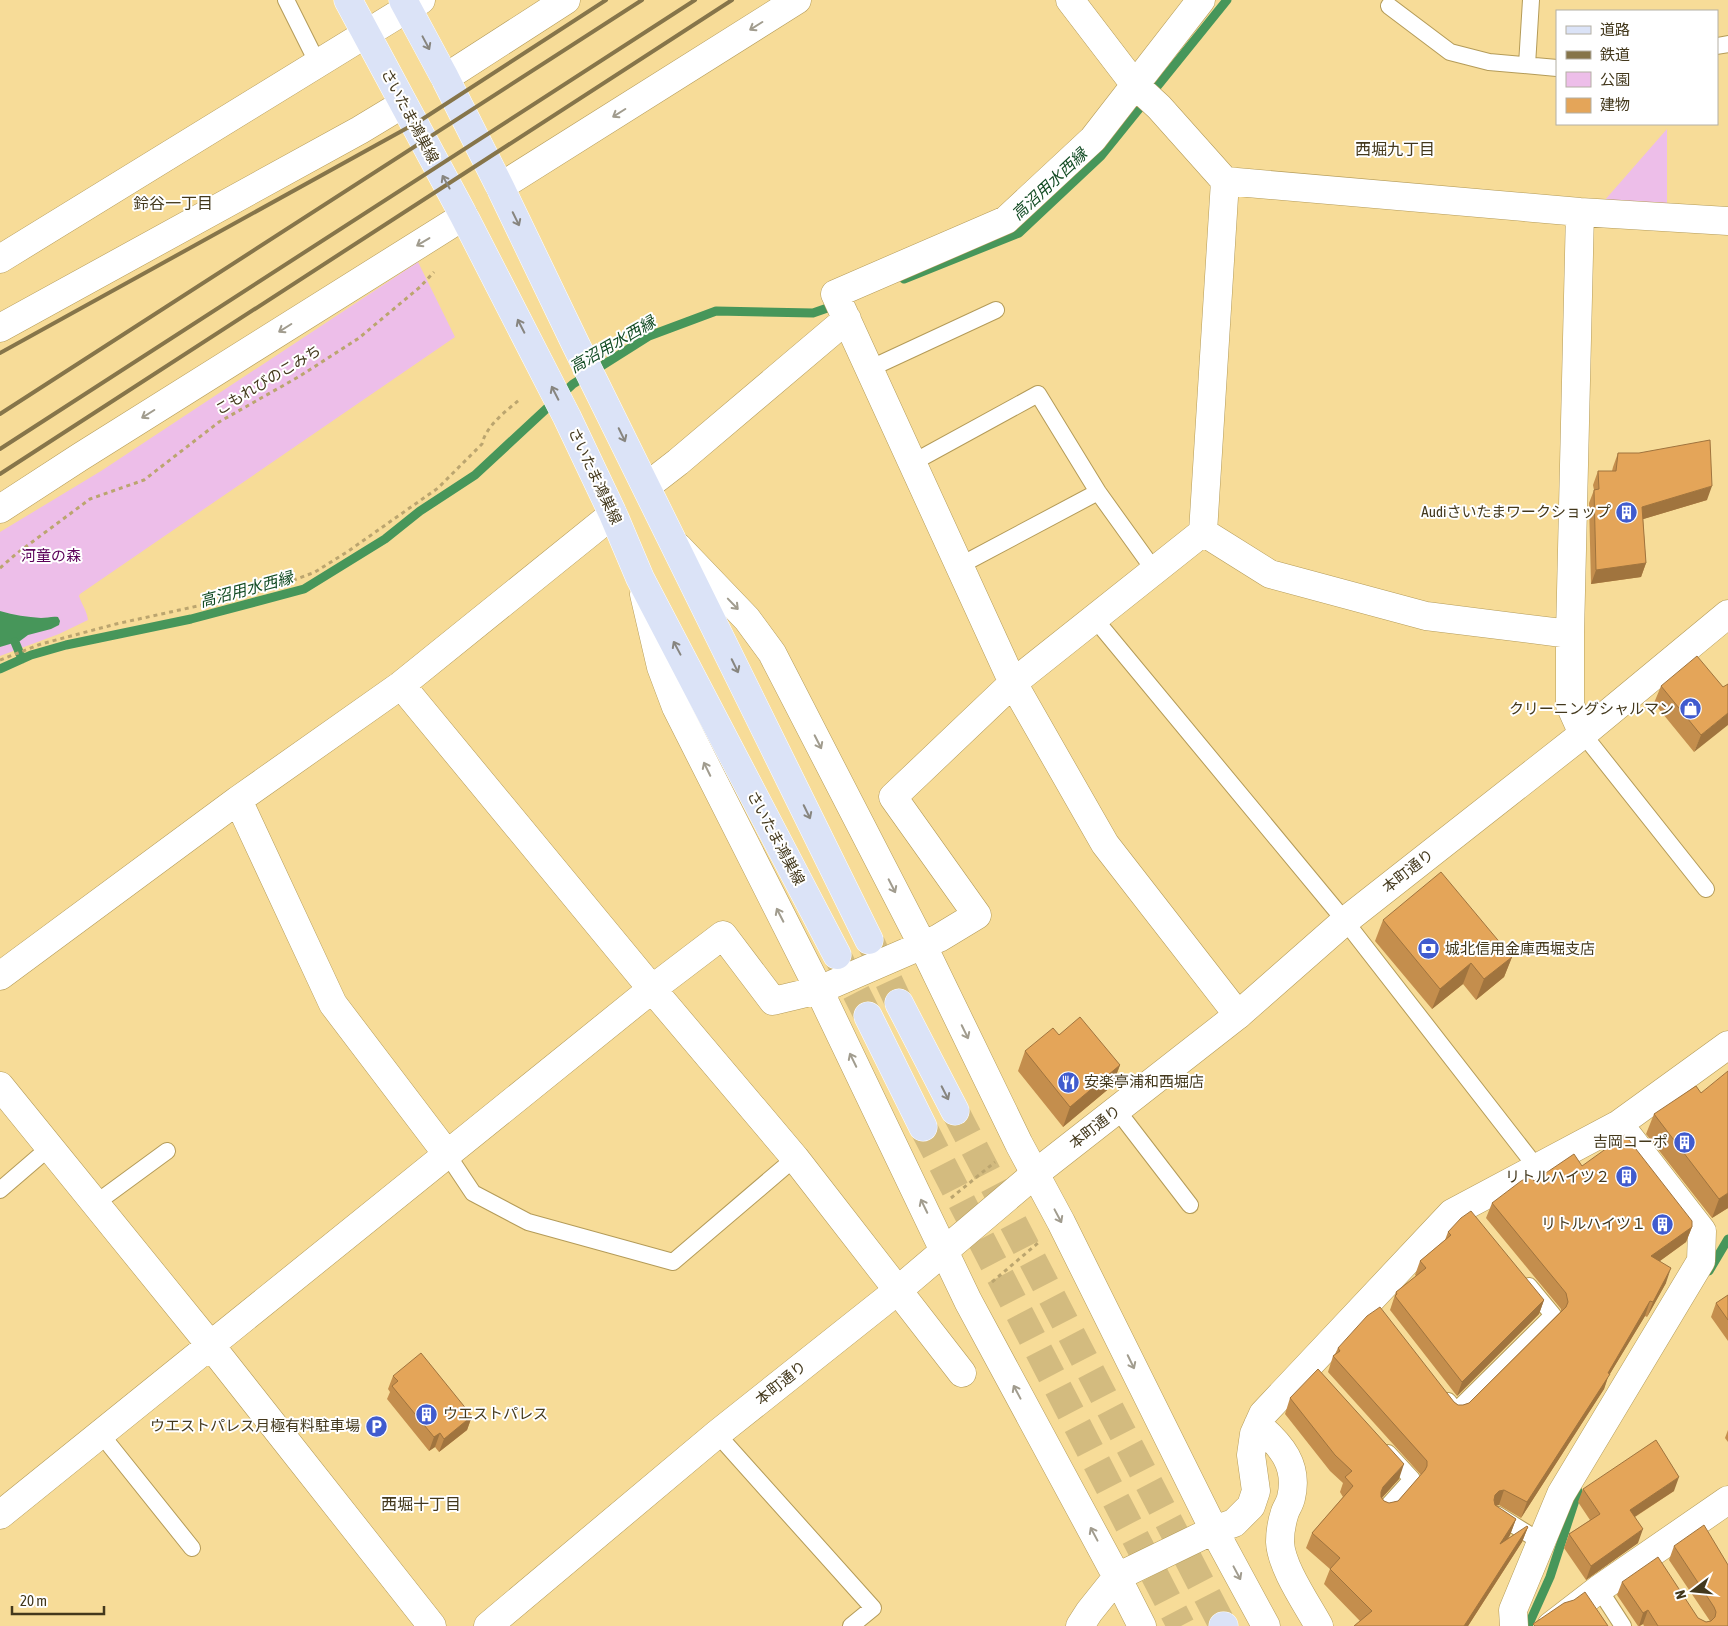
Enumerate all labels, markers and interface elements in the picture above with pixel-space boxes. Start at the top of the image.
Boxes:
legend [1556,10,1718,125]
one-way arrow [750,21,764,31]
text: 道路 [1600,21,1630,38]
one-way arrow [422,35,431,50]
text: 鉄道 [1600,46,1630,63]
street label: さいたま鴻巣線 [378,66,442,166]
text: 公園 [1600,71,1630,88]
text: 建物 [1600,96,1630,113]
one-way arrow [612,108,626,118]
district label: 西堀九丁目 [1355,140,1435,158]
water label: 高沼用水西縁 [1008,143,1092,223]
one-way arrow [440,175,450,190]
district label: 鈴谷一丁目 [133,194,213,212]
one-way arrow [512,211,521,226]
one-way arrow [417,238,431,248]
water label: 高沼用水西縁 [566,311,660,376]
one-way arrow [516,319,525,334]
one-way arrow [279,324,293,334]
street label: こもれびのこみち [212,341,324,418]
one-way arrow [550,386,559,401]
one-way arrow [141,410,155,420]
street label: さいたま鴻巣線 [566,425,625,527]
one-way arrow [618,427,627,442]
building icon: Audiさいたまワークショップ [1615,500,1639,524]
place label: Audiさいたまワークショップ [1421,503,1611,520]
park label: 河童の森 [21,547,81,564]
water label: 高沼用水西縁 [197,567,297,610]
one-way arrow [727,598,739,611]
one-way arrow [671,641,681,656]
one-way arrow [731,658,740,673]
shop icon: クリーニングシャルマン [1678,697,1702,721]
place label: クリーニングシャルマン [1509,700,1674,717]
one-way arrow [814,734,823,749]
one-way arrow [702,762,712,777]
street label: さいたま鴻巣線 [744,788,808,888]
one-way arrow [802,804,812,819]
street label: 本町通り [1379,845,1437,896]
one-way arrow [887,879,897,894]
one-way arrow [775,908,784,923]
bank icon: 城北信用金庫西堀支店 [1417,937,1441,961]
place label: 城北信用金庫西堀支店 [1445,940,1595,957]
one-way arrow [960,1024,970,1039]
one-way arrow [847,1053,857,1068]
restaurant icon: 安楽亭浦和西堀店 [1056,1070,1080,1094]
place label: 安楽亭浦和西堀店 [1084,1073,1204,1090]
one-way arrow [941,1085,950,1100]
street label: 本町通り [1066,1101,1124,1152]
building icon: 吉岡コーポ [1672,1130,1696,1154]
place label: 吉岡コーポ [1593,1133,1668,1150]
building icon: リトルハイツ２ [1614,1165,1638,1189]
place label: リトルハイツ２ [1505,1168,1610,1185]
one-way arrow [918,1199,928,1214]
one-way arrow [1053,1209,1063,1224]
building icon: リトルハイツ１ [1650,1212,1674,1236]
place label: リトルハイツ１ [1541,1215,1646,1232]
one-way arrow [1127,1354,1136,1369]
street label: 本町通り [752,1357,809,1408]
one-way arrow [1012,1384,1022,1399]
building icon: ウエストパレス [415,1402,439,1426]
place label: ウエストパレス [443,1405,548,1422]
parking icon: ウエストパレス月極有料駐車場 [364,1414,388,1438]
place label: ウエストパレス月極有料駐車場 [150,1417,360,1434]
district label: 西堀十丁目 [381,1495,461,1513]
one-way arrow [1089,1527,1099,1542]
one-way arrow [1233,1565,1242,1580]
north arrow [1668,1566,1718,1616]
scale bar [12,1584,105,1616]
text: N [1672,1588,1689,1601]
text: 20 m [20,1592,47,1609]

